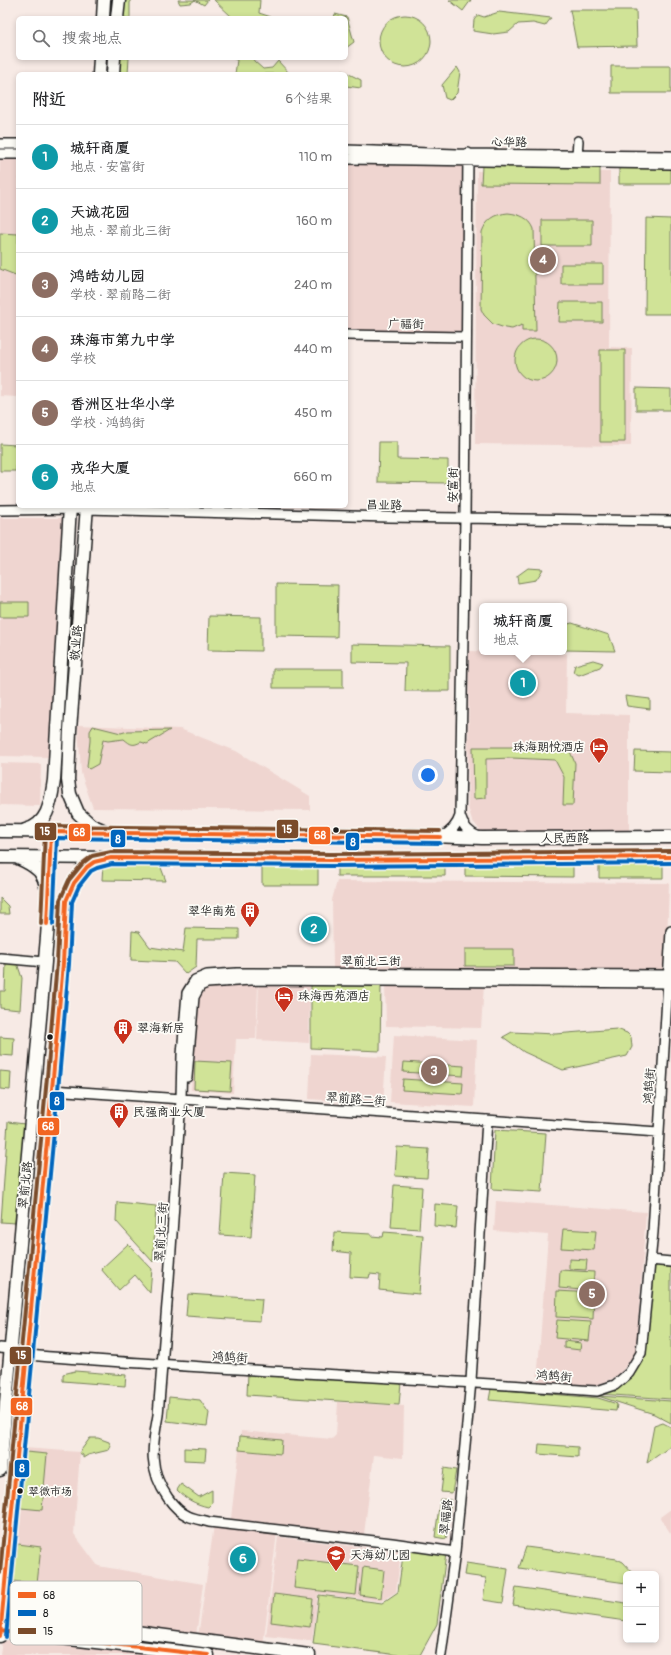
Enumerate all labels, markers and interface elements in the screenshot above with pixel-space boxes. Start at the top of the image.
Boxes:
search box [16,16,348,60]
icon: search [30,27,52,49]
text: 搜索地点 [62,29,122,48]
text: 附近 [32,89,66,110]
text: 6个结果 [285,91,332,107]
street label: 心华路 [491,135,527,150]
text: 城轩商厦 [70,139,130,158]
text: 1 [42,149,48,165]
text: 110 m [299,149,332,165]
text: 地点 · 安富街 [70,159,145,175]
text: 天诚花园 [70,203,130,222]
text: 2 [41,213,49,229]
text: 160 m [296,213,332,229]
text: 地点 · 翠前北三街 [70,223,171,239]
pin: 4 [530,245,556,275]
text: 鸿皓幼儿园 [70,267,145,286]
text: 3 [41,277,49,293]
text: 240 m [294,277,332,293]
text: 学校 · 翠前路二街 [70,287,171,303]
street label: 广福街 [388,317,424,332]
text: 珠海市第九中学 [70,331,175,350]
text: 4 [41,341,49,357]
text: 440 m [294,341,332,357]
text: 学校 [70,351,96,367]
text: 香洲区壮华小学 [70,395,175,414]
text: 5 [41,405,49,421]
text: 450 m [294,405,332,421]
text: 学校 · 鸿鹄街 [70,415,145,431]
text: 戎华大厦 [70,459,130,478]
street label: 安富街 [446,467,461,503]
text: 6 [41,469,49,485]
text: 660 m [294,469,332,485]
text: 地点 [70,479,96,495]
street label: 昌业路 [366,498,402,513]
popup [479,603,567,655]
text: 城轩商厦 [493,612,553,631]
street label: 敬业路 [67,624,86,662]
text: 地点 [493,632,519,648]
pin: 1 [510,668,536,698]
hotel icon: 珠海朗悦酒店 [588,736,610,764]
place label: 珠海朗悦酒店 [513,740,585,755]
your location [418,765,438,785]
line badge: 15 [276,819,299,839]
line badge: 15 [34,822,57,841]
line badge: 68 [68,823,91,842]
text: 15 [282,823,292,836]
text: 15 [40,825,50,838]
unlabelled marker [331,825,341,835]
text: 68 [73,826,85,839]
line badge: 68 [308,826,331,845]
line badge: 8 [110,829,126,848]
text: 68 [314,829,326,842]
street label: 人民西路 [541,831,589,846]
line badge: 8 [345,832,360,851]
text: 8 [115,833,121,846]
text: 8 [350,836,356,849]
building icon: 翠华南苑 [239,900,261,928]
place label: 翠华南苑 [188,904,236,919]
pin: 2 [301,914,327,944]
street label: 翠前北三街 [341,954,401,969]
hotel icon: 珠海西苑酒店 [273,985,295,1013]
place label: 珠海西苑酒店 [298,989,370,1004]
building icon: 翠海新居 [112,1017,134,1045]
place label: 翠海新居 [137,1021,185,1036]
unlabelled marker [45,1032,55,1042]
pin: 3 [421,1056,447,1086]
street label: 鸿鹄街 [641,1068,658,1105]
street label: 翠前路二街 [326,1090,386,1109]
line badge: 8 [49,1091,65,1111]
text: 8 [54,1095,60,1108]
building icon: 民强商业大厦 [108,1101,130,1129]
place label: 民强商业大厦 [133,1105,205,1120]
line badge: 68 [37,1117,60,1136]
text: 68 [42,1120,54,1133]
street label: 翠前北路 [16,1160,35,1210]
street label: 翠前北三街 [152,1202,171,1262]
pin: 5 [579,1279,605,1309]
line badge: 15 [9,1346,32,1365]
text: 15 [16,1349,26,1362]
street label: 鸿鹄街 [212,1349,248,1366]
street label: 鸿鹄街 [535,1368,572,1385]
line badge: 68 [10,1397,33,1416]
text: 68 [16,1400,28,1413]
line badge: 8 [14,1459,30,1478]
text: 8 [19,1462,25,1475]
place label: 翠微市场 [28,1485,72,1498]
marker: 翠微市场 [15,1486,25,1496]
street label: 翠福路 [437,1498,456,1536]
pin: 6 [230,1544,256,1574]
school or university icon: 天海幼儿园 [325,1544,347,1572]
place label: 天海幼儿园 [350,1548,410,1563]
map controls [623,1571,659,1643]
button: + [623,1571,659,1607]
legend [10,1581,142,1645]
text: 68 [43,1589,55,1602]
text: 8 [43,1607,49,1620]
button: − [623,1607,659,1643]
text: 15 [43,1625,53,1638]

